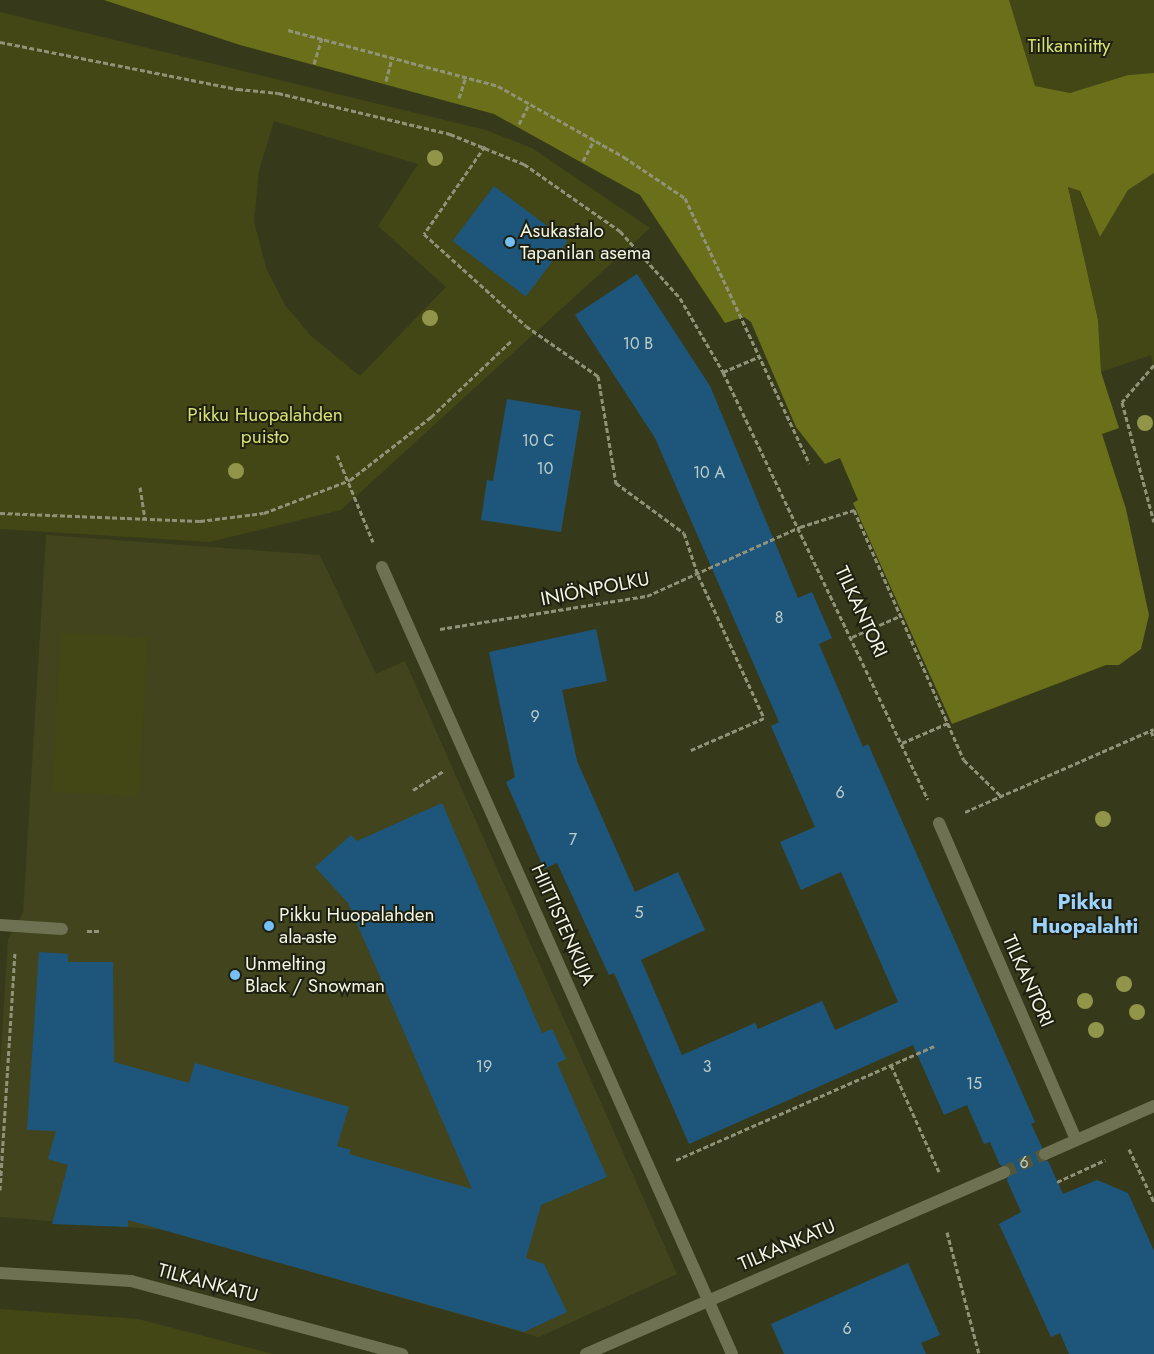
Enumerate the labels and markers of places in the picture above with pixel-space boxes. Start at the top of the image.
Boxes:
place label: Asukastalo Tapanilan asema [520,220,651,264]
marker: Asukastalo Tapanilan asema [504,236,516,248]
place label: Pikku Huopalahden ala-aste [279,904,435,948]
marker: Pikku Huopalahden ala-aste [263,920,275,932]
place label: Unmelting Black / Snowman [245,953,385,997]
marker: Unmelting Black / Snowman [229,969,241,981]

